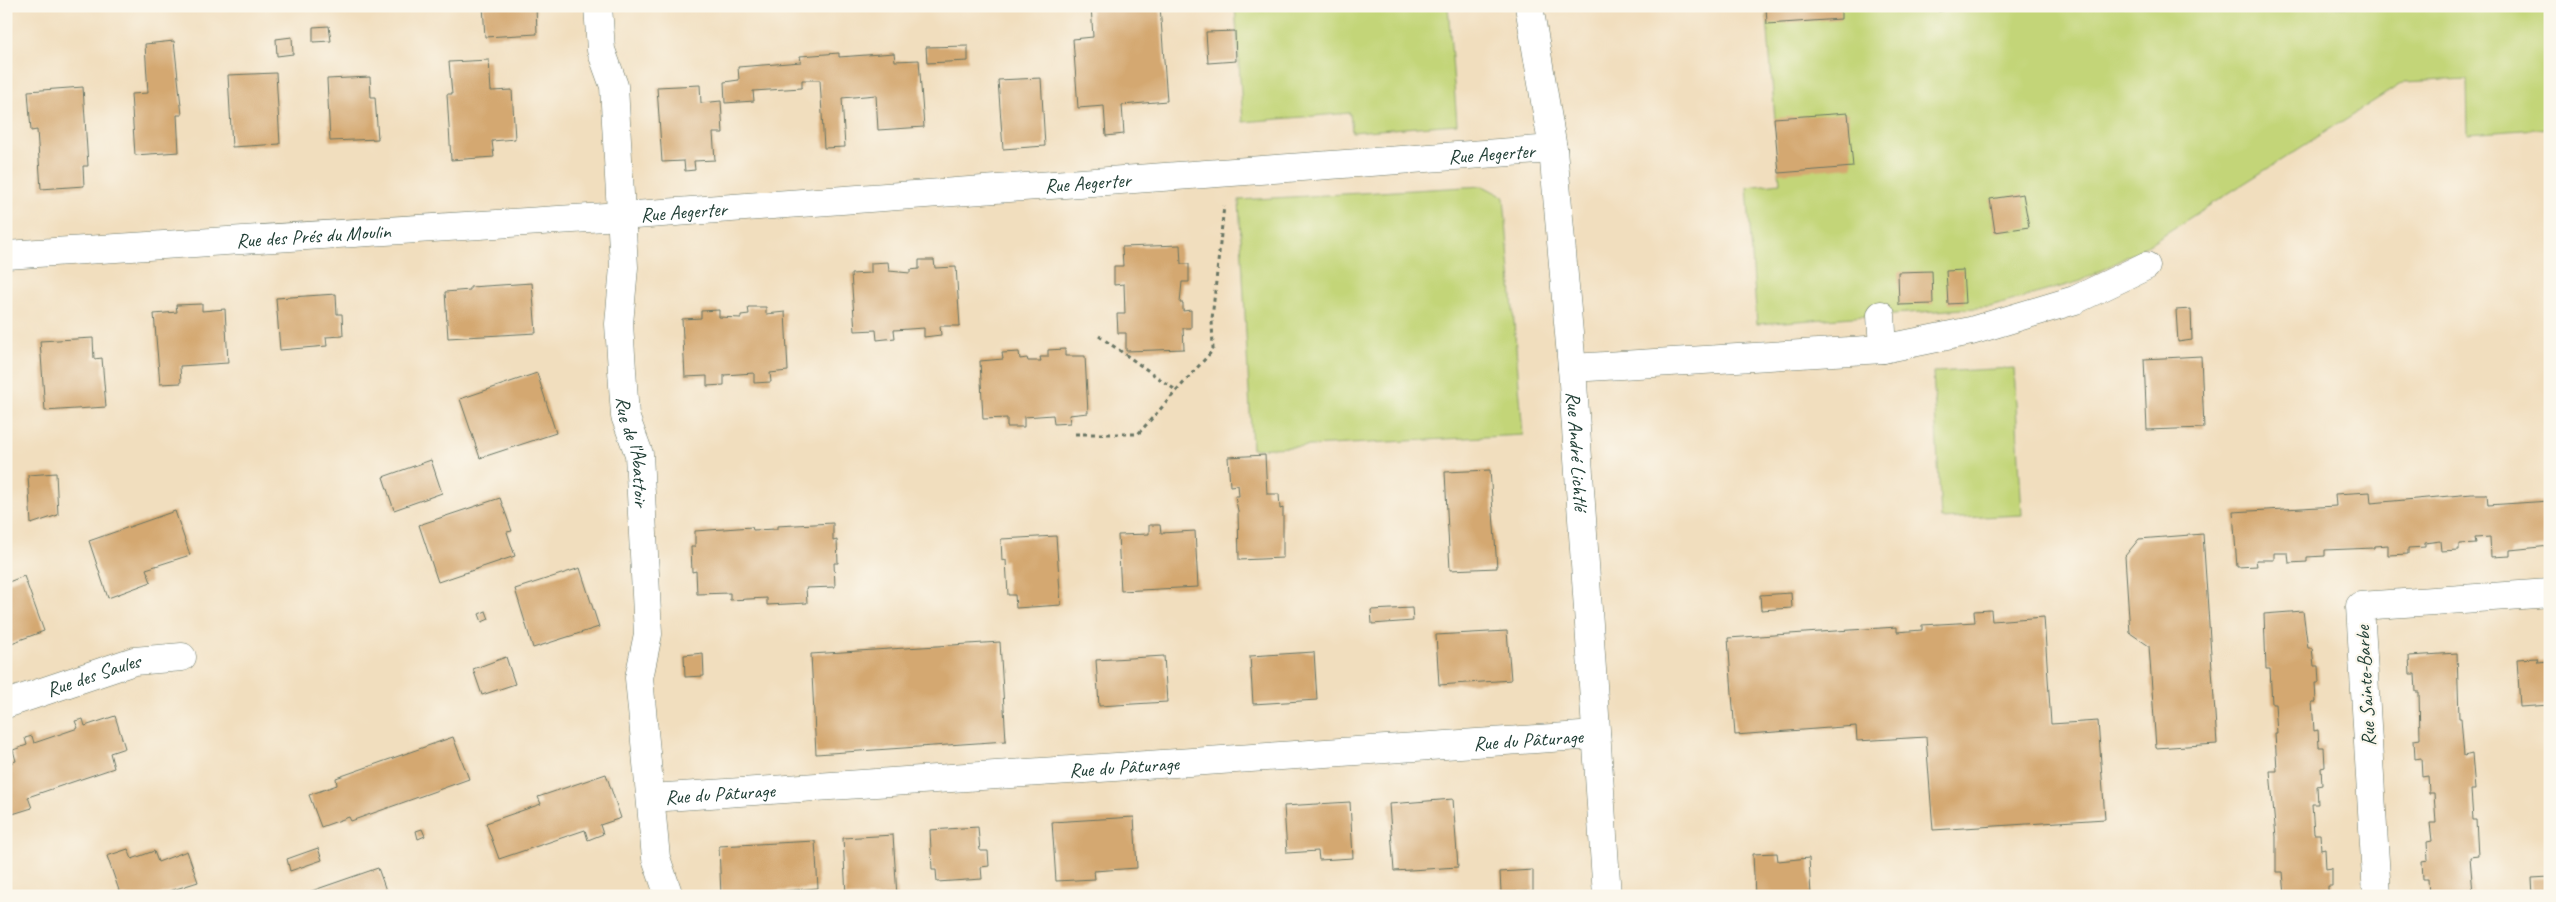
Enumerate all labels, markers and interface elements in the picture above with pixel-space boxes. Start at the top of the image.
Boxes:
street label: Rue Aegerter [1447,138,1537,169]
street label: Rue Aegerter [1044,167,1133,199]
street label: Rue Aegerter [640,196,730,228]
street label: Rue des Prés du Moulin [235,219,392,253]
street label: Rue André Lichtlé [1561,391,1594,515]
street label: Rue de l'Abattoir [611,396,654,509]
street label: Rue Sainte-Barbe [2350,624,2381,747]
street label: Rue des Saules [43,648,143,703]
street label: Rue du Pâturage [1472,724,1585,756]
street label: Rue du Pâturage [1068,751,1181,783]
street label: Rue du Pâturage [664,778,777,810]

